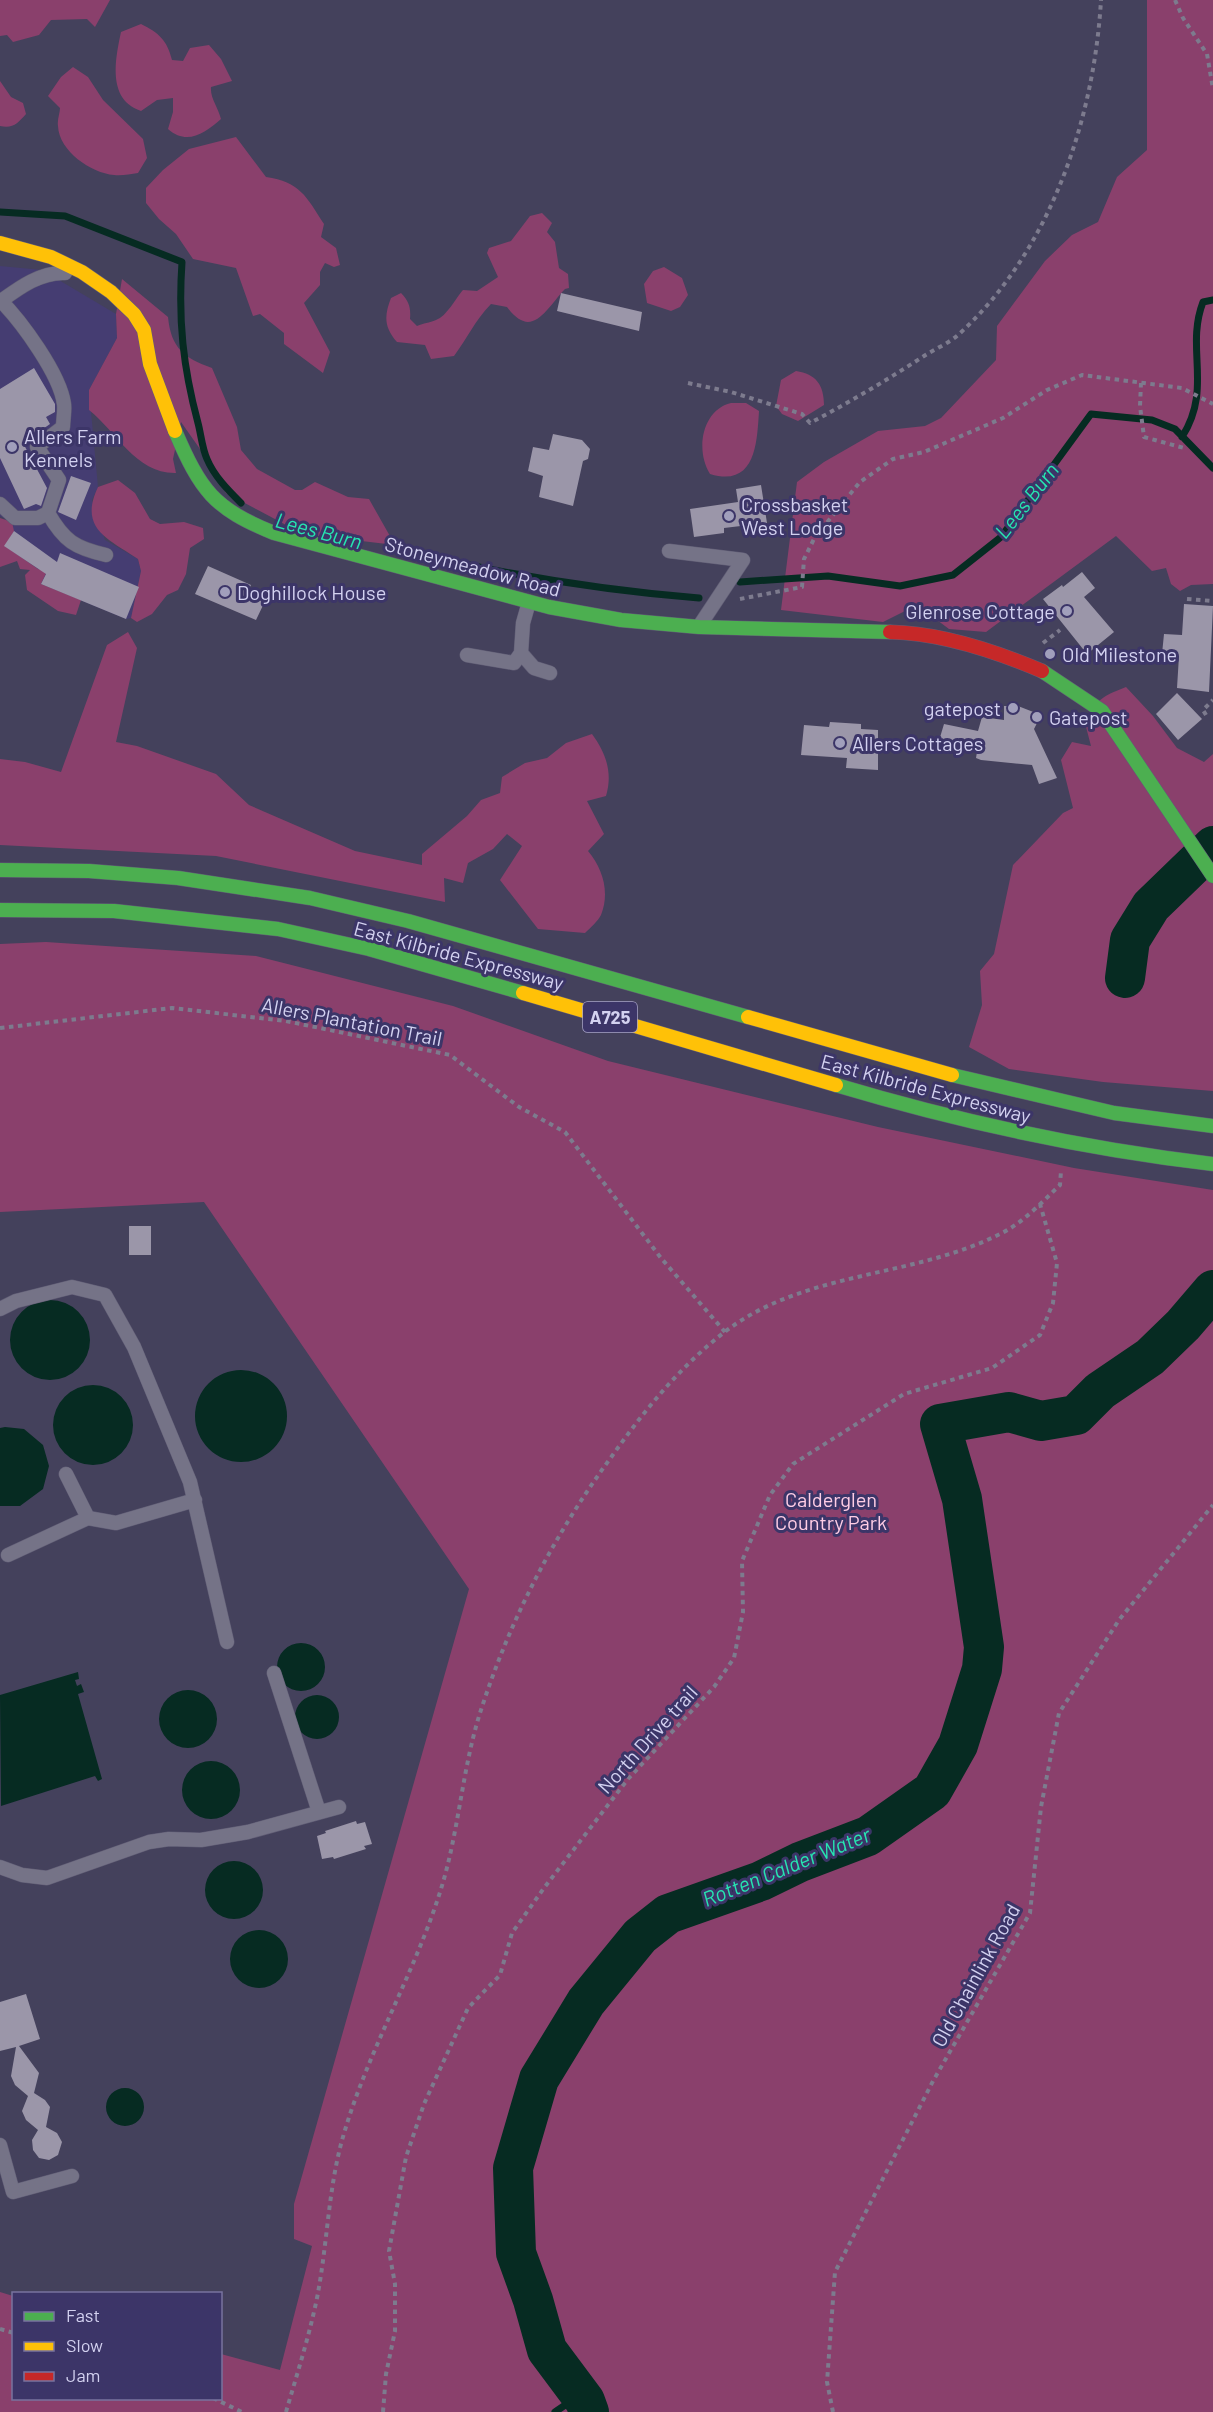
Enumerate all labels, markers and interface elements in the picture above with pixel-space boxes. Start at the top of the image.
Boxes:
place label: Allers Farm Kennels [24,424,122,471]
marker: Allers Farm Kennels [5,440,19,454]
water label: Lees Burn [989,457,1063,543]
place label: Crossbasket West Lodge [741,492,848,539]
water label: Lees Burn [273,506,365,554]
marker: Crossbasket West Lodge [722,509,736,523]
street label: Stoneymeadow Road [382,531,564,601]
place label: Doghillock House [237,580,386,604]
marker: Doghillock House [218,585,232,599]
place label: Glenrose Cottage [905,599,1055,623]
marker: Glenrose Cottage [1060,604,1074,618]
place label: Old Milestone [1062,642,1177,666]
marker: Old Milestone [1043,647,1057,661]
place label: gatepost [924,696,1001,720]
marker: gatepost [1006,701,1020,715]
place label: Gatepost [1049,705,1128,729]
marker: Gatepost [1030,710,1044,724]
place label: Allers Cottages [852,731,983,755]
marker: Allers Cottages [833,736,847,750]
street label: East Kilbride Expressway [351,915,567,995]
street label: Allers Plantation Trail [260,992,444,1050]
road number: A725 [583,1002,637,1032]
street label: East Kilbride Expressway [818,1048,1034,1128]
park label: Calderglen Country Park [775,1487,887,1534]
street label: North Drive trail [592,1680,702,1798]
water label: Rotten Calder Water [698,1821,874,1911]
street label: Old Chainlink Road [926,1899,1024,2051]
legend [12,2292,222,2400]
text: Fast [66,2304,100,2326]
text: Slow [66,2334,103,2356]
text: Jam [66,2364,100,2386]

